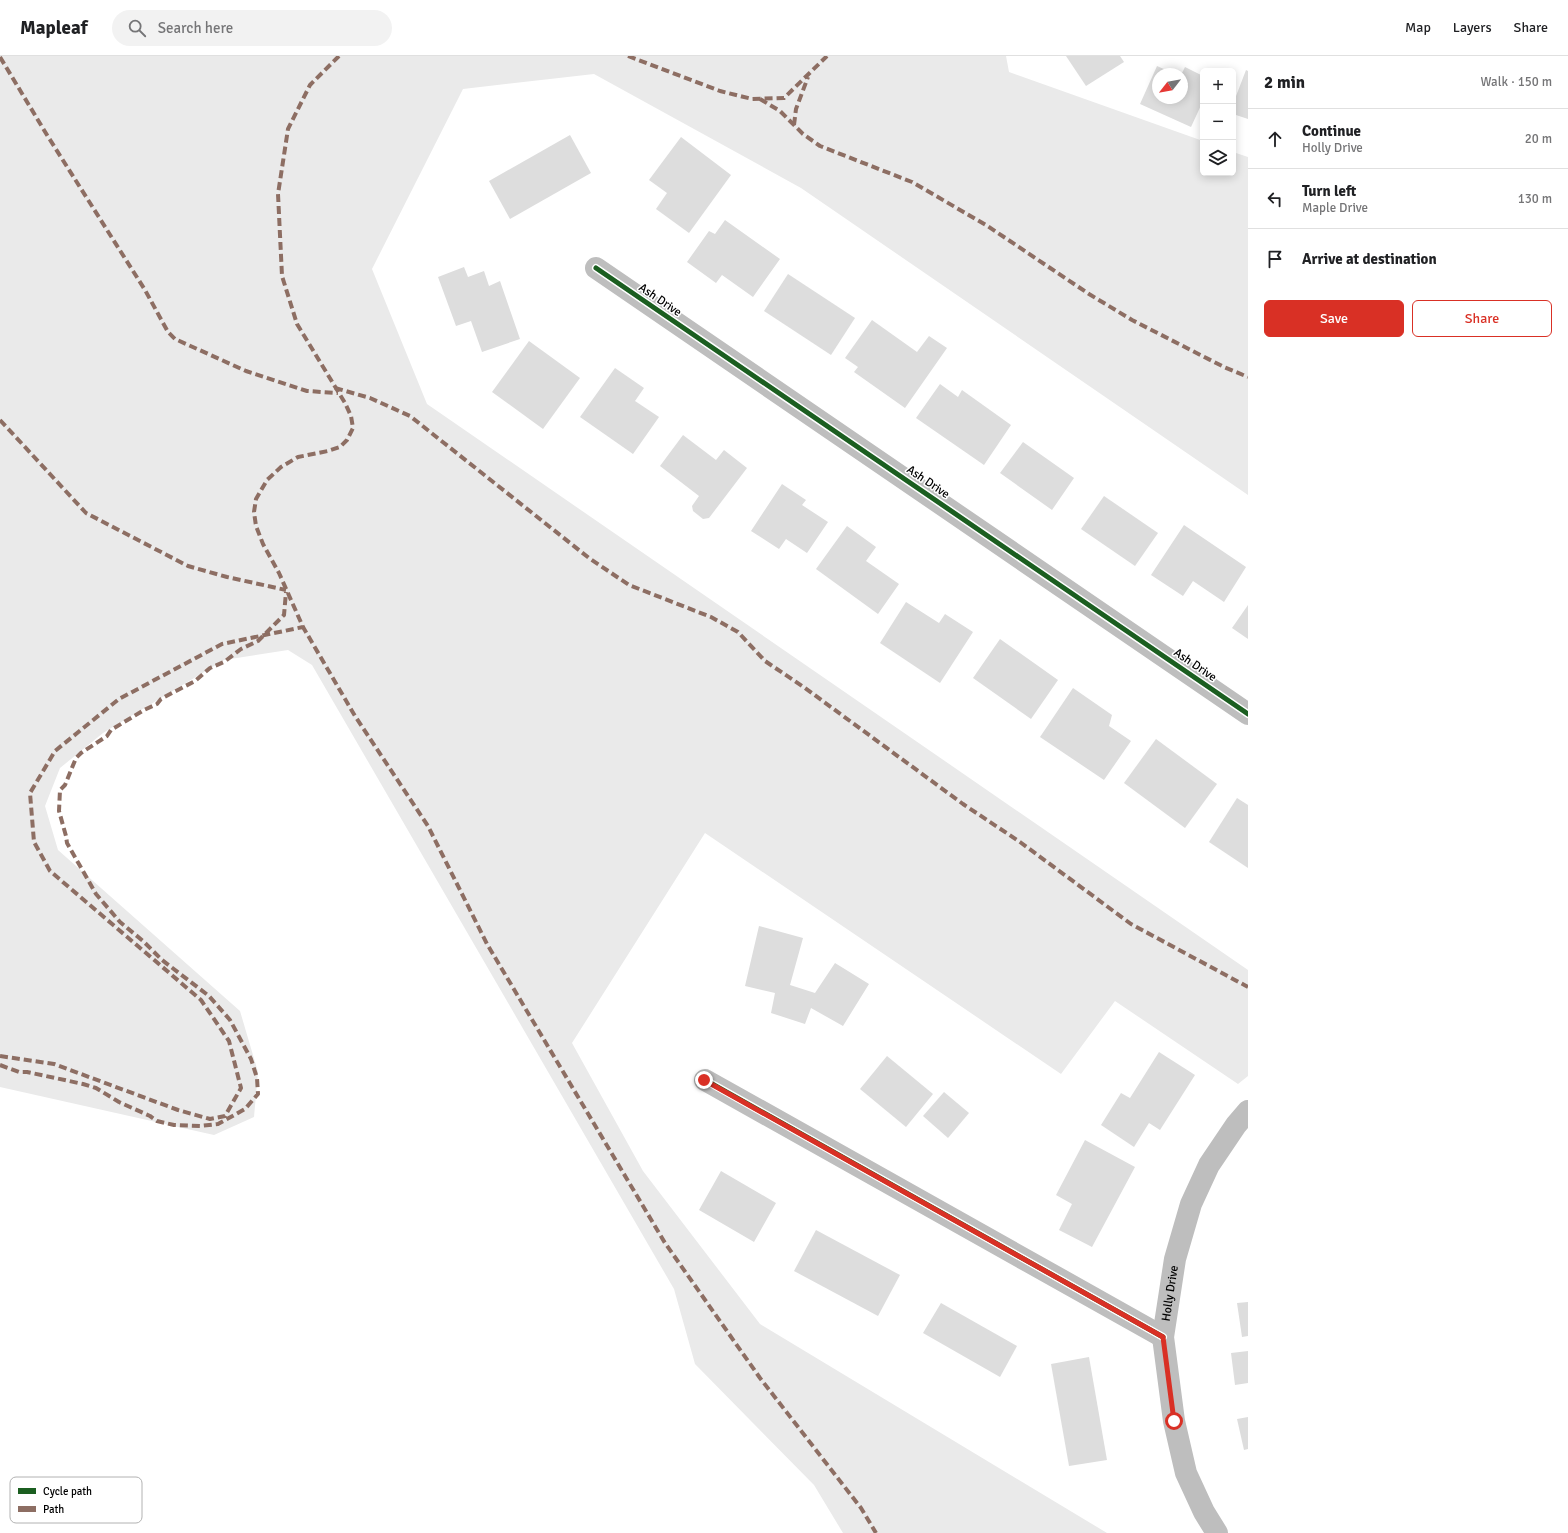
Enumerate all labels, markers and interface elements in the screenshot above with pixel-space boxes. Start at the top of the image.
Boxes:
search box [112,10,392,46]
text: Mapleaf [20,16,88,40]
icon: search [126,17,148,39]
text: Search here [158,19,233,37]
text: Map [1405,19,1431,36]
text: Layers [1453,19,1492,36]
text: Share [1514,19,1548,36]
north arrow [1152,68,1188,104]
map controls [1200,68,1236,176]
button: + [1200,68,1236,104]
text: 2 min [1264,72,1305,93]
text: Walk · 150 m [1481,74,1552,90]
button: − [1200,104,1236,140]
text: Continue [1302,122,1361,140]
icon: ahead [1264,128,1286,150]
text: 20 m [1525,131,1552,147]
button: layers [1200,140,1236,176]
text: Holly Drive [1302,140,1363,156]
text: Turn left [1302,182,1356,200]
icon: left [1264,188,1286,210]
text: 130 m [1518,191,1552,207]
text: Maple Drive [1302,200,1368,216]
icon: arrive [1264,248,1286,270]
text: Arrive at destination [1302,250,1437,268]
street label: Ash Drive [636,280,684,320]
button: Save [1264,300,1404,337]
button: Share [1412,300,1552,337]
street label: Ash Drive [904,462,952,502]
street label: Ash Drive [1171,645,1219,685]
route end [695,1071,713,1089]
street label: Holly Drive [1158,1264,1181,1322]
route start [1165,1412,1183,1430]
legend [10,1477,142,1523]
text: Cycle path [43,1485,92,1498]
text: Path [43,1503,64,1516]

